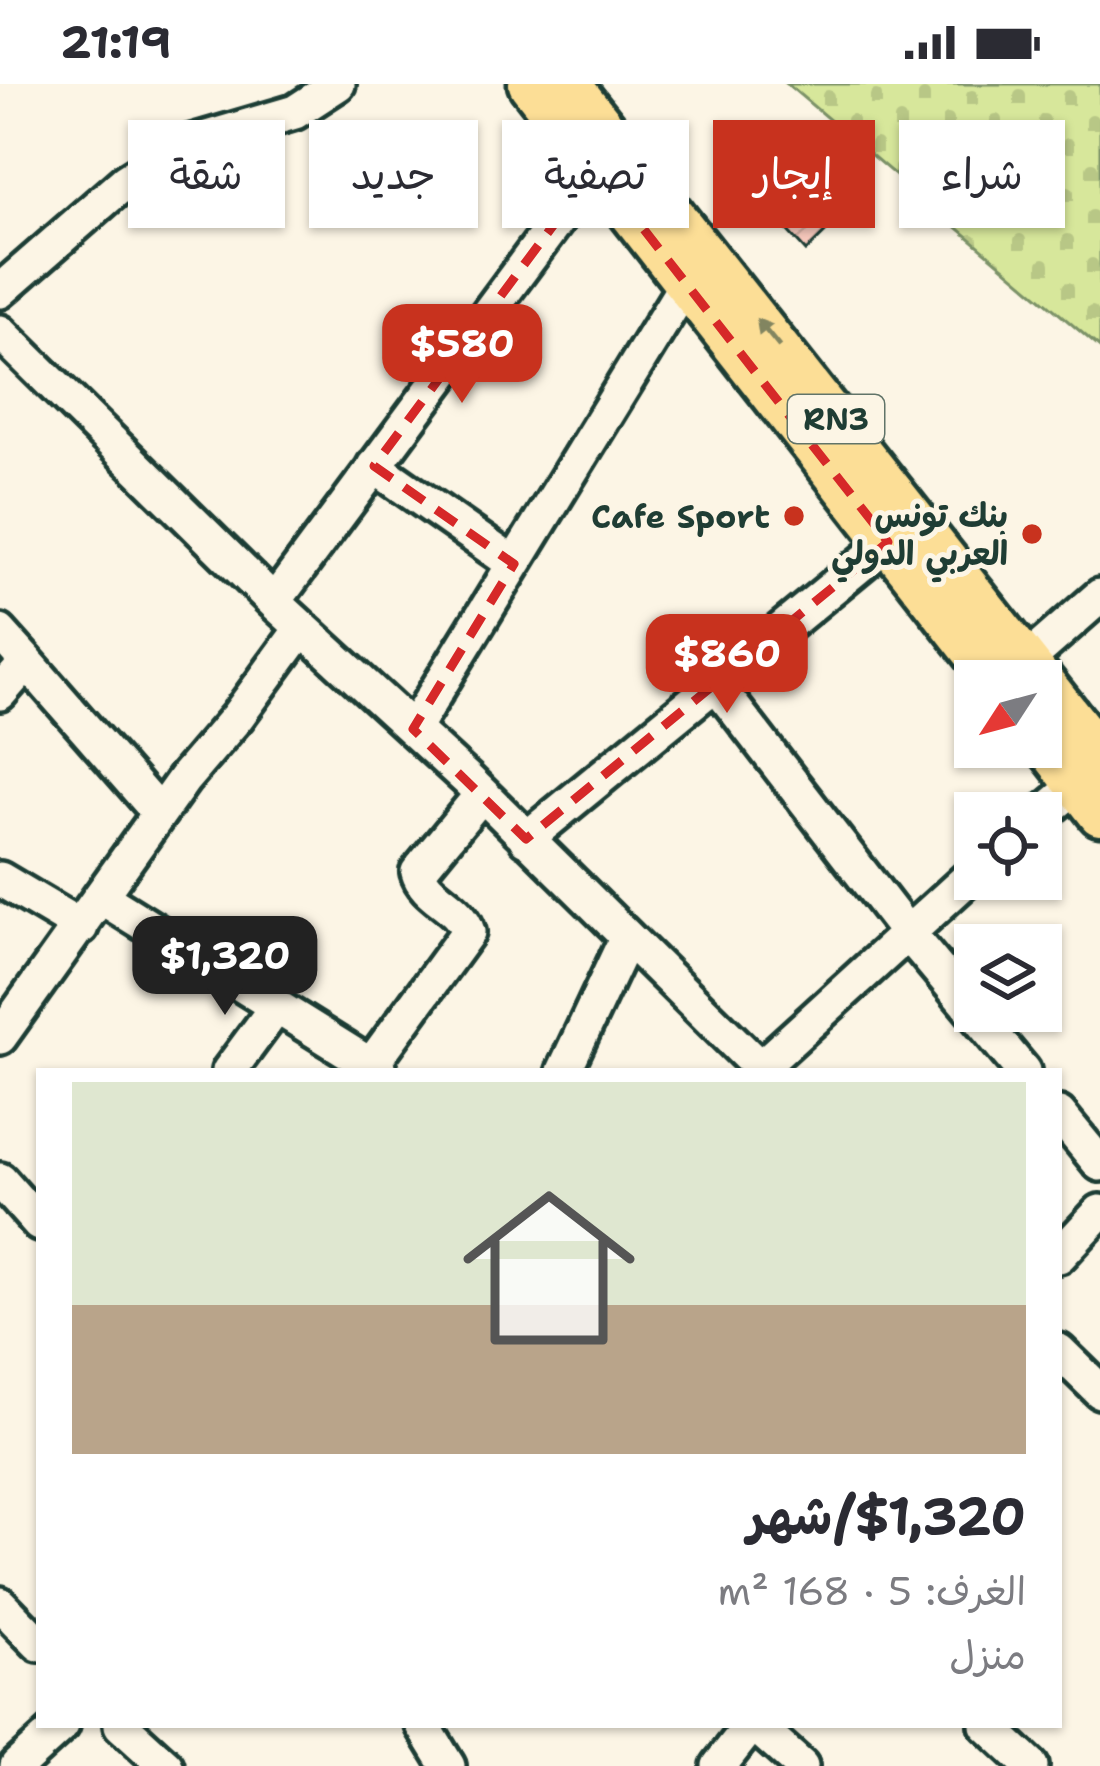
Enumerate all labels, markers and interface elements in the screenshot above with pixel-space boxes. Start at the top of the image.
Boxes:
text: 21:19 [60,12,172,72]
chip: شقة [128,120,285,228]
chip: جديد [309,120,478,228]
chip: تصفية [502,120,689,228]
chip: إيجار [713,120,875,228]
chip: شراء [899,120,1065,228]
pin: $580 [391,304,533,406]
text: $580 [409,317,515,369]
one-way arrow [756,318,781,349]
road number: RN3 [788,395,884,443]
place label: بنك تونس العربي الدولي [831,493,1008,583]
place label: Cafe Sport [591,494,770,539]
marker: Cafe Sport [781,503,807,529]
marker: بنك تونس العربي الدولي [1019,521,1045,547]
pin: $860 [656,614,798,716]
text: $860 [673,627,781,679]
north arrow [954,660,1062,768]
map controls [954,660,1062,1032]
button: locate [954,792,1062,900]
pin: $1,320 [127,916,323,1018]
button: layers [954,924,1062,1032]
text: $1,320 [159,929,291,981]
icon: home [441,1160,657,1376]
text: $1,320/شهر [748,1482,1026,1550]
text: الغرف: 5 · 168 m² [717,1565,1026,1617]
text: منزل [949,1629,1026,1681]

